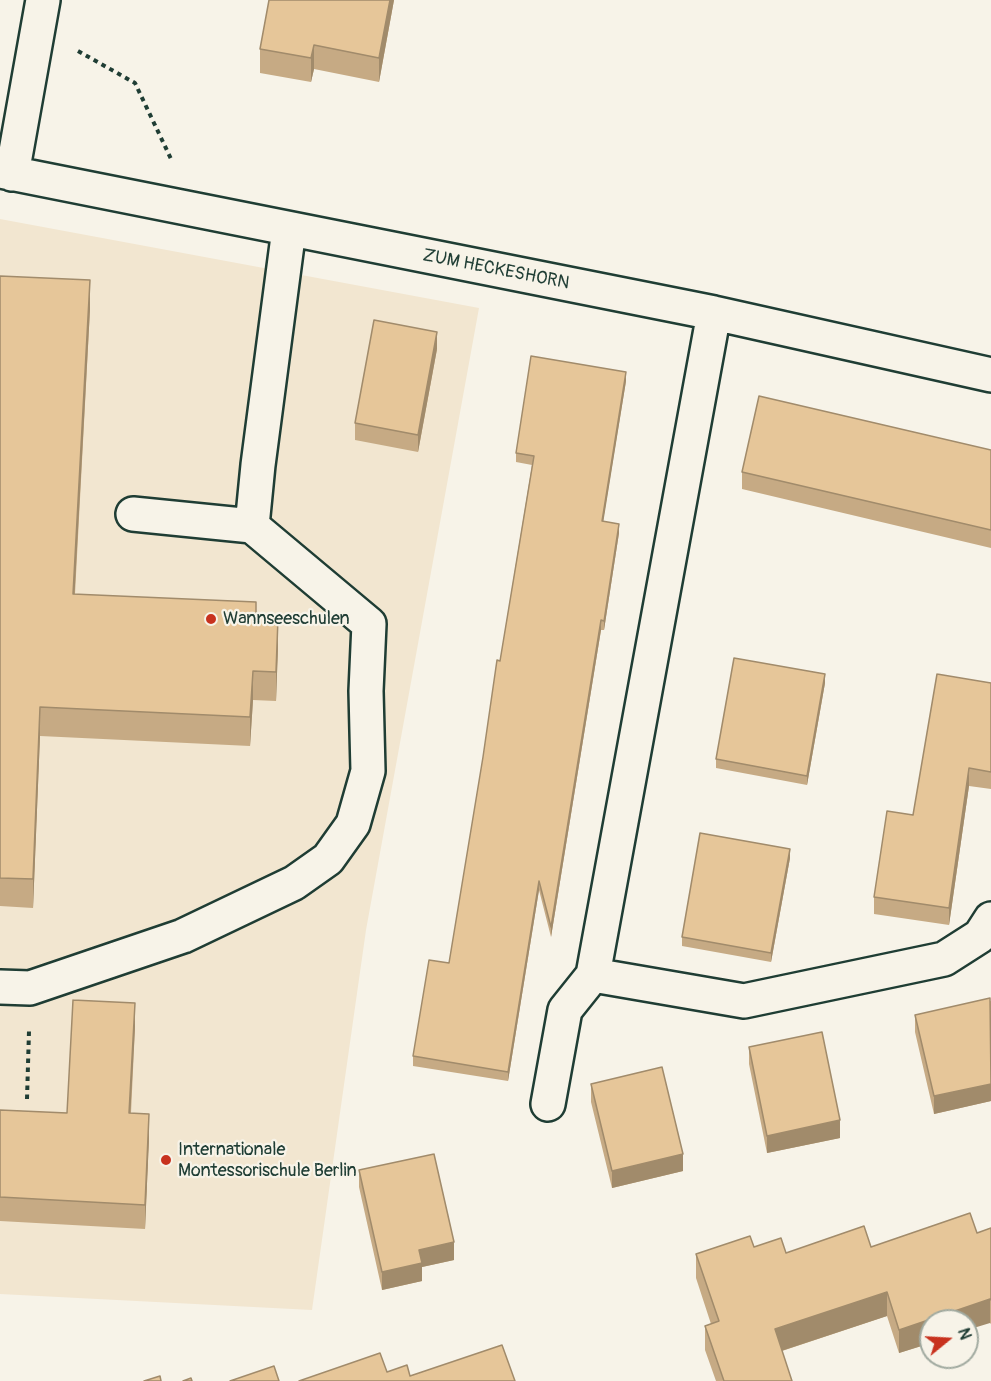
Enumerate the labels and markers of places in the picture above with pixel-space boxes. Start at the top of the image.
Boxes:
place label: Wannseeschulen [223,608,350,630]
marker: Wannseeschulen [204,612,218,626]
place label: Internationale Montessorischule Berlin [178,1139,357,1182]
marker: Internationale Montessorischule Berlin [159,1153,173,1167]

